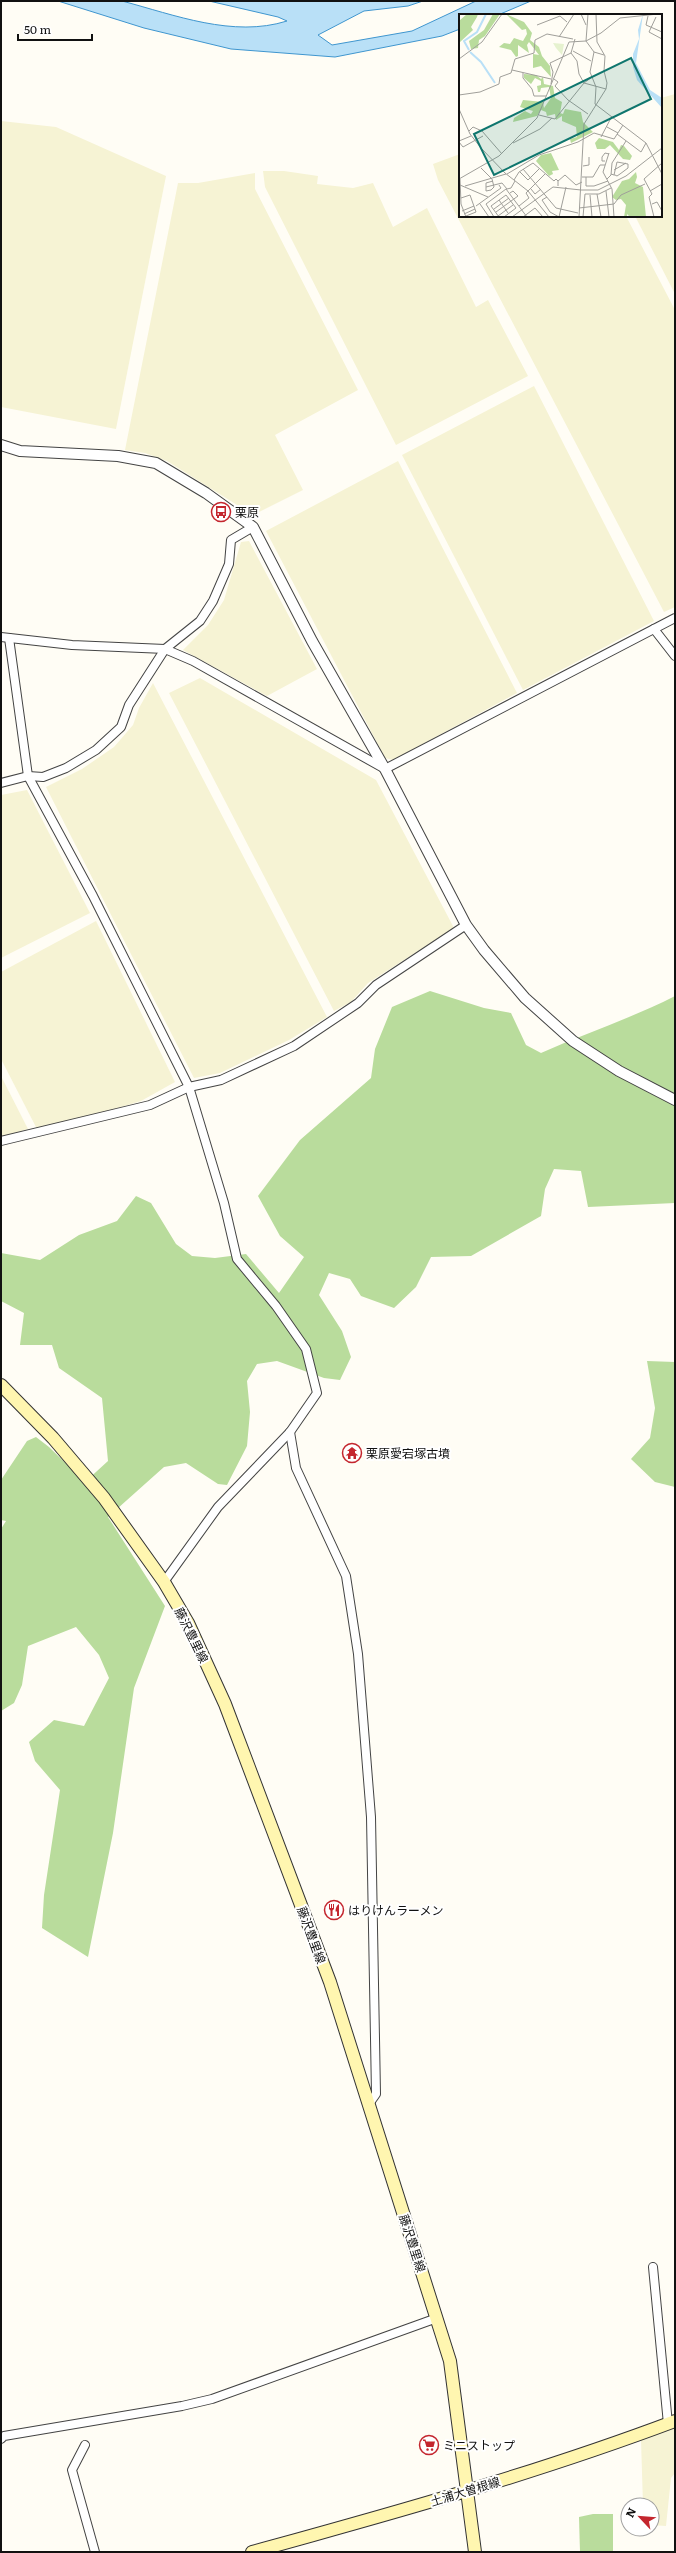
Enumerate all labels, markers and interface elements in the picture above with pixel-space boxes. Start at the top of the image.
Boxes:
inset map [459,14,662,217]
scale bar [18,16,92,42]
text: 50 m [24,20,51,38]
bus stop icon: 栗原 [210,501,232,523]
place label: 栗原 [235,503,259,521]
temple icon: 栗原愛宕塚古墳 [341,1442,363,1464]
place label: 栗原愛宕塚古墳 [366,1444,450,1462]
street label: 藤沢豊里線 [171,1604,213,1666]
restaurant icon: はりけんラーメン [323,1899,345,1921]
place label: はりけんラーメン [348,1901,444,1919]
street label: 藤沢豊里線 [293,1904,331,1966]
street label: 藤沢豊里線 [395,2212,431,2274]
supermarket icon: ミニストップ [418,2434,440,2456]
place label: ミニストップ [443,2436,515,2454]
street label: 土浦大曽根線 [428,2472,502,2510]
north arrow [620,2497,660,2537]
text: N [621,2505,639,2520]

